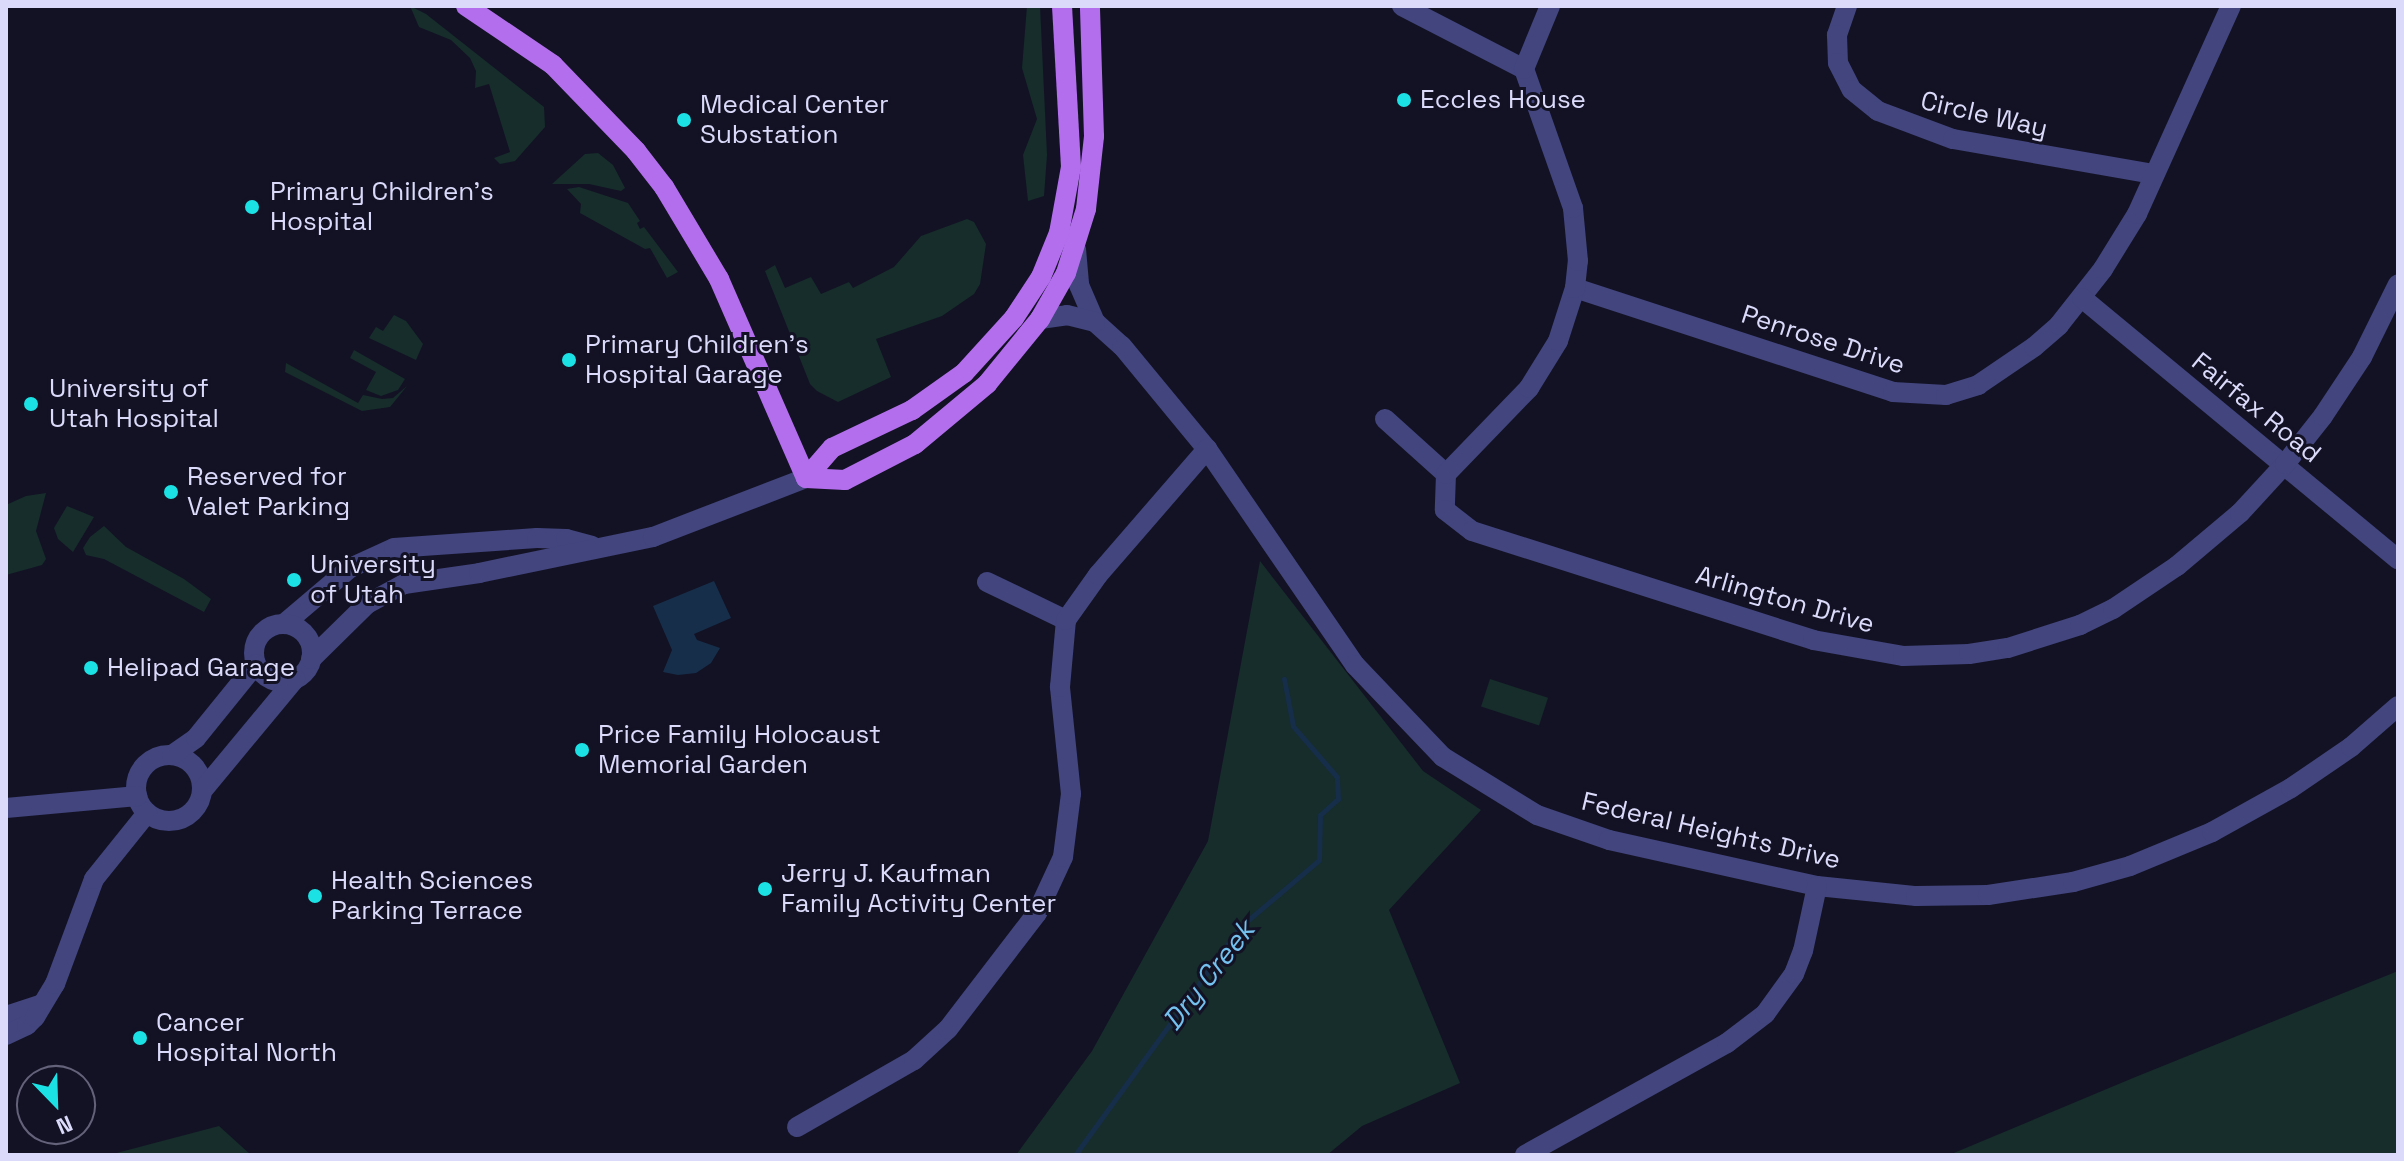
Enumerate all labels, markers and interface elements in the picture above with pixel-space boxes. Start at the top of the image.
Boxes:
place label: Eccles House [1420,84,1586,116]
street label: Circle Way [1917,85,2051,145]
place label: Medical Center Substation [700,89,889,150]
marker: Eccles House [1395,91,1413,109]
marker: Medical Center Substation [675,111,693,129]
place label: Primary Children's Hospital [270,176,494,238]
marker: Primary Children's Hospital [241,196,263,218]
street label: Penrose Drive [1737,299,1909,381]
place label: Primary Children's Hospital Garage [585,329,809,390]
street label: Fairfax Road [2185,346,2327,470]
marker: Primary Children's Hospital Garage [560,351,578,369]
place label: University of Utah Hospital [49,373,219,434]
marker: University of Utah Hospital [20,393,42,415]
place label: Reserved for Valet Parking [187,461,350,522]
marker: Reserved for Valet Parking [162,483,180,501]
place label: University of Utah [310,549,436,610]
street label: Arlington Drive [1692,560,1878,640]
marker: University of Utah [285,571,303,589]
place label: Helipad Garage [107,652,295,684]
marker: Helipad Garage [82,659,100,677]
place label: Price Family Holocaust Memorial Garden [598,719,881,780]
marker: Price Family Holocaust Memorial Garden [573,741,591,759]
street label: Federal Heights Drive [1579,786,1843,876]
place label: Jerry J. Kaufman Family Activity Center [781,858,1057,920]
place label: Health Sciences Parking Terrace [331,865,533,926]
marker: Jerry J. Kaufman Family Activity Center [756,880,774,898]
marker: Health Sciences Parking Terrace [306,887,324,905]
water label: Dry Creek [1155,914,1261,1036]
place label: Cancer Hospital North [156,1007,337,1068]
marker: Cancer Hospital North [131,1029,149,1047]
north arrow [16,1065,96,1145]
text: N [52,1109,77,1141]

